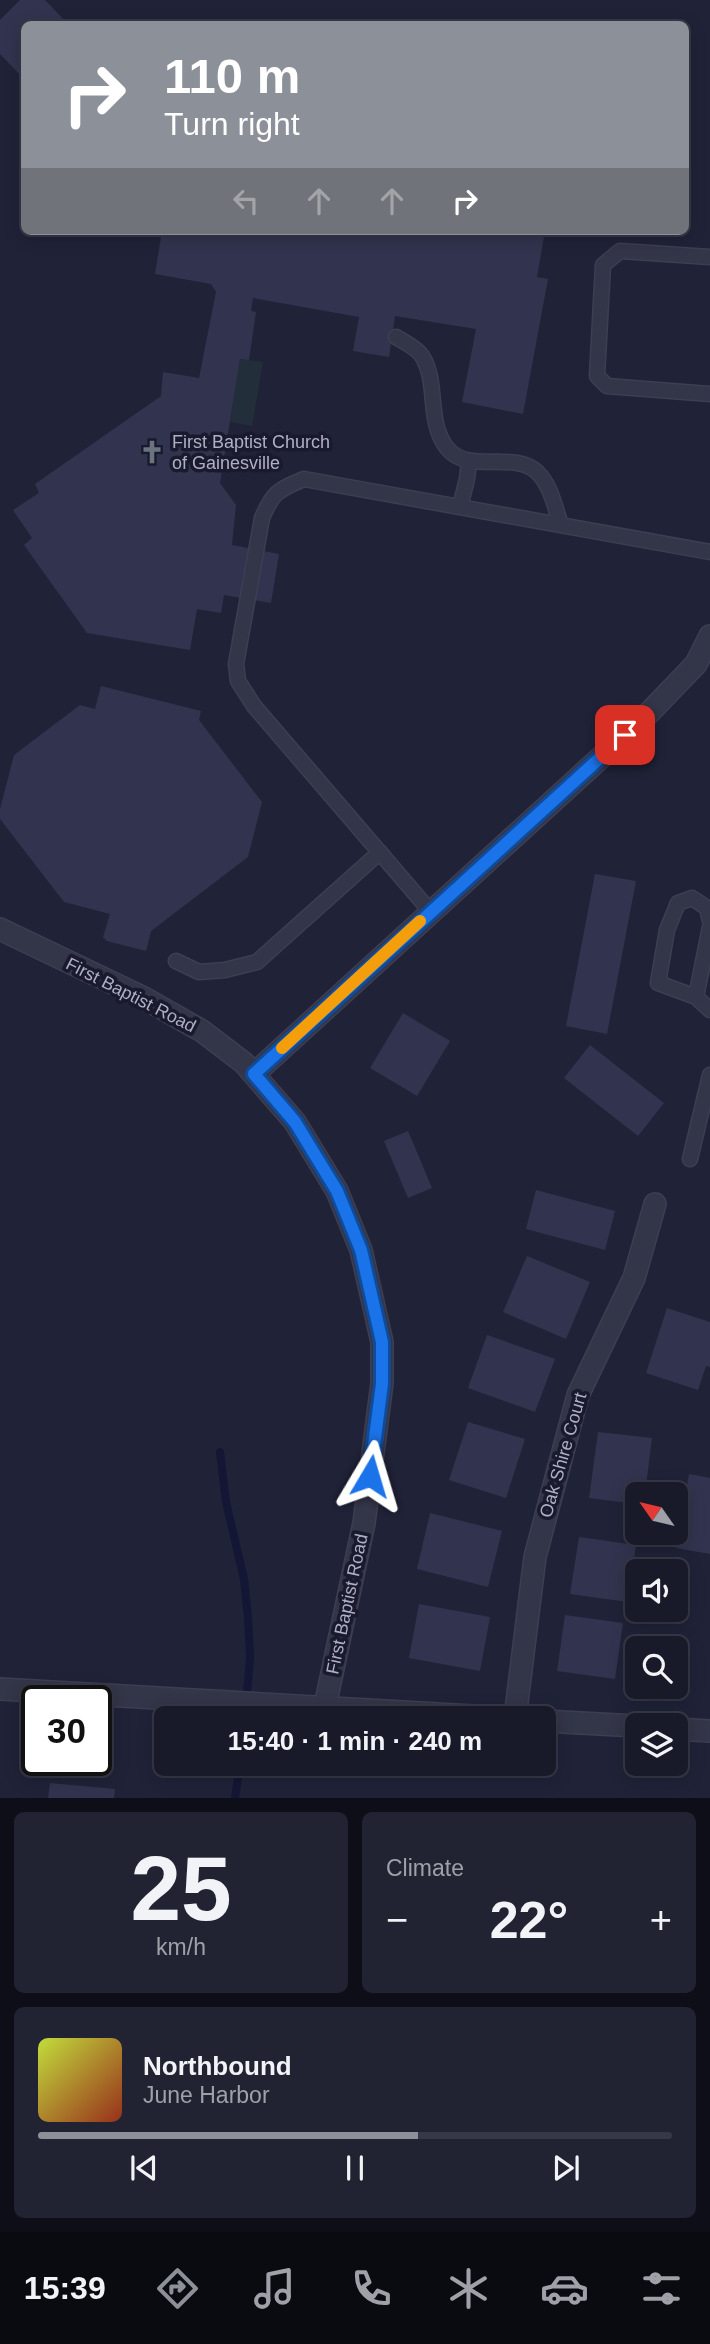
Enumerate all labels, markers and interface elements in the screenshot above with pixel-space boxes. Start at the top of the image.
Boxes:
icon: right [49,49,140,140]
text: 110 m [164,49,300,103]
text: Turn right [164,106,300,142]
icon: left [227,182,265,220]
icon: ahead [300,182,338,220]
icon: ahead [373,182,411,220]
icon: right [446,182,484,220]
place label: First Baptist Church of Gainesville [172,432,330,473]
church icon: First Baptist Church of Gainesville [138,438,166,466]
pin [595,705,655,765]
icon: arrive [606,716,644,754]
street label: First Baptist Road [63,954,199,1036]
street label: Oak Shire Court [536,1390,590,1520]
position arrow [333,1439,407,1513]
north arrow [625,1482,688,1545]
map controls [625,1482,688,1776]
street label: First Baptist Road [322,1532,372,1676]
button: sound [625,1559,688,1622]
button: search [625,1636,688,1699]
speed limit sign: 30 [21,1685,112,1776]
button: layers [625,1713,688,1776]
text: 15:40 · 1 min · 240 m [228,1726,482,1756]
text: 25 [130,1838,232,1939]
text: Climate [386,1855,464,1881]
text: 22° [490,1891,568,1949]
text: − [386,1899,408,1941]
text: + [650,1899,672,1941]
text: km/h [156,1934,206,1960]
text: Northbound [143,2051,292,2081]
text: June Harbor [143,2082,270,2108]
icon: previous [125,2149,163,2187]
icon: pause [336,2149,374,2187]
icon: next [547,2149,585,2187]
icon: directions [153,2264,202,2313]
icon: music [250,2264,299,2313]
icon: phone [347,2264,396,2313]
icon: climate [444,2264,493,2313]
icon: car [540,2264,589,2313]
icon: filters [637,2264,686,2313]
text: 15:39 [24,2270,106,2306]

